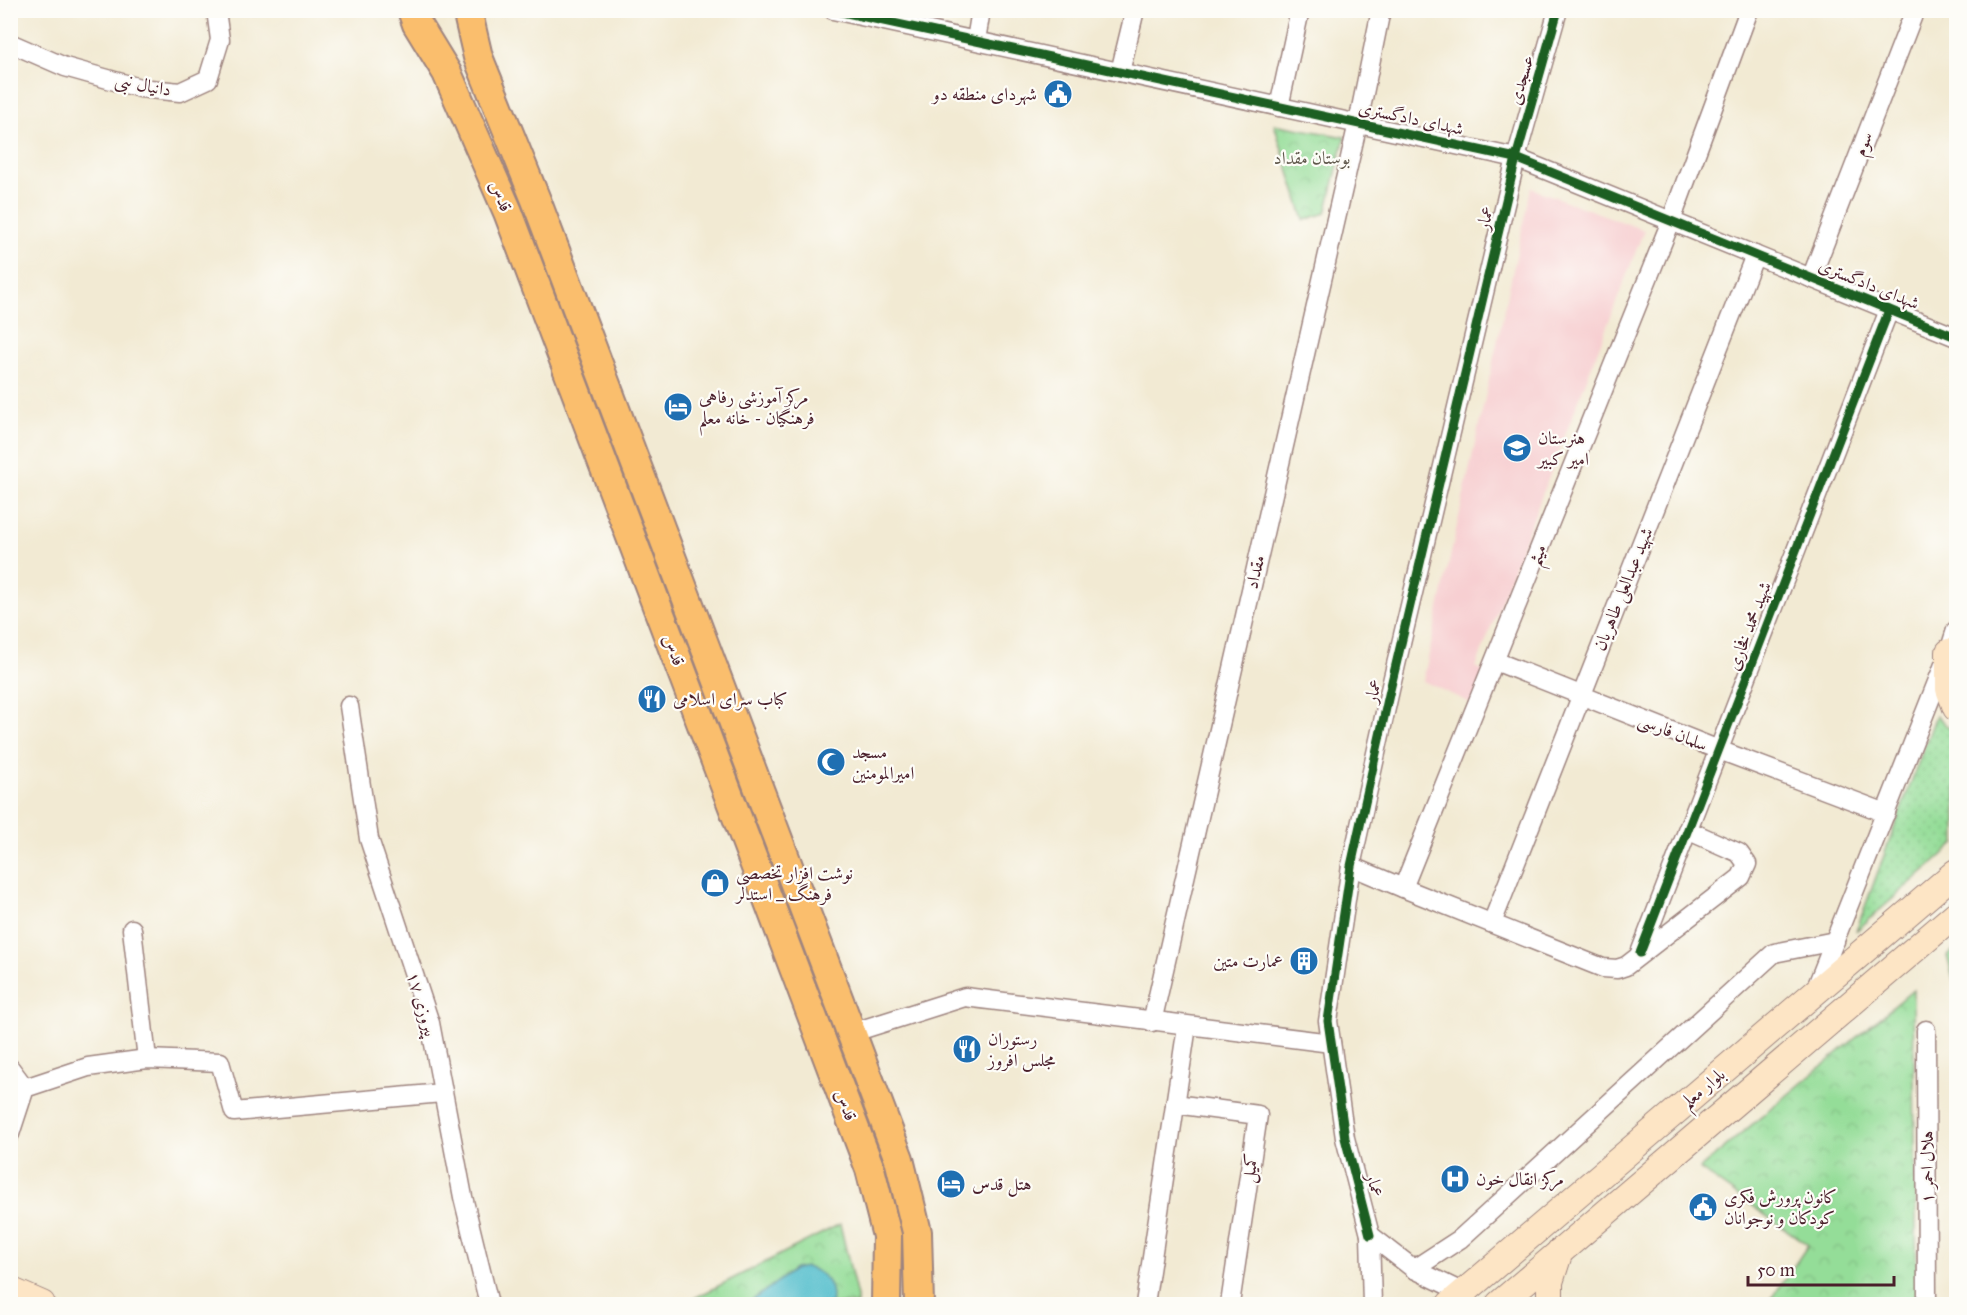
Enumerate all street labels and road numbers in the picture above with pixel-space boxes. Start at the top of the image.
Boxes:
street label: عسجدی [1503,53,1539,107]
street label: دانیال نبی [112,69,173,104]
street label: شهدای دادگستری [1356,96,1466,141]
street label: سوم [1848,129,1882,161]
street label: قدس [485,177,517,215]
street label: عمار [1471,204,1498,234]
street label: شهدای دادگستری [1815,254,1923,315]
street label: شهید عبدالعلی طاهریان [1588,524,1660,655]
street label: میثم [1523,541,1558,572]
street label: مقداد [1240,553,1270,591]
street label: شهید محمد فخاری [1722,578,1777,674]
street label: قدس [658,631,690,669]
street label: عمار [1359,677,1386,707]
street label: سلمان فارسی [1634,708,1711,758]
street label: پیروزی ۱۷ [400,969,442,1041]
street label: بلوار معلم [1676,1063,1734,1118]
street label: قدس [830,1086,862,1124]
street label: هلال احمر ۱ [1916,1131,1939,1203]
street label: کمیل [1237,1152,1265,1185]
street label: عمار [1361,1169,1389,1199]

